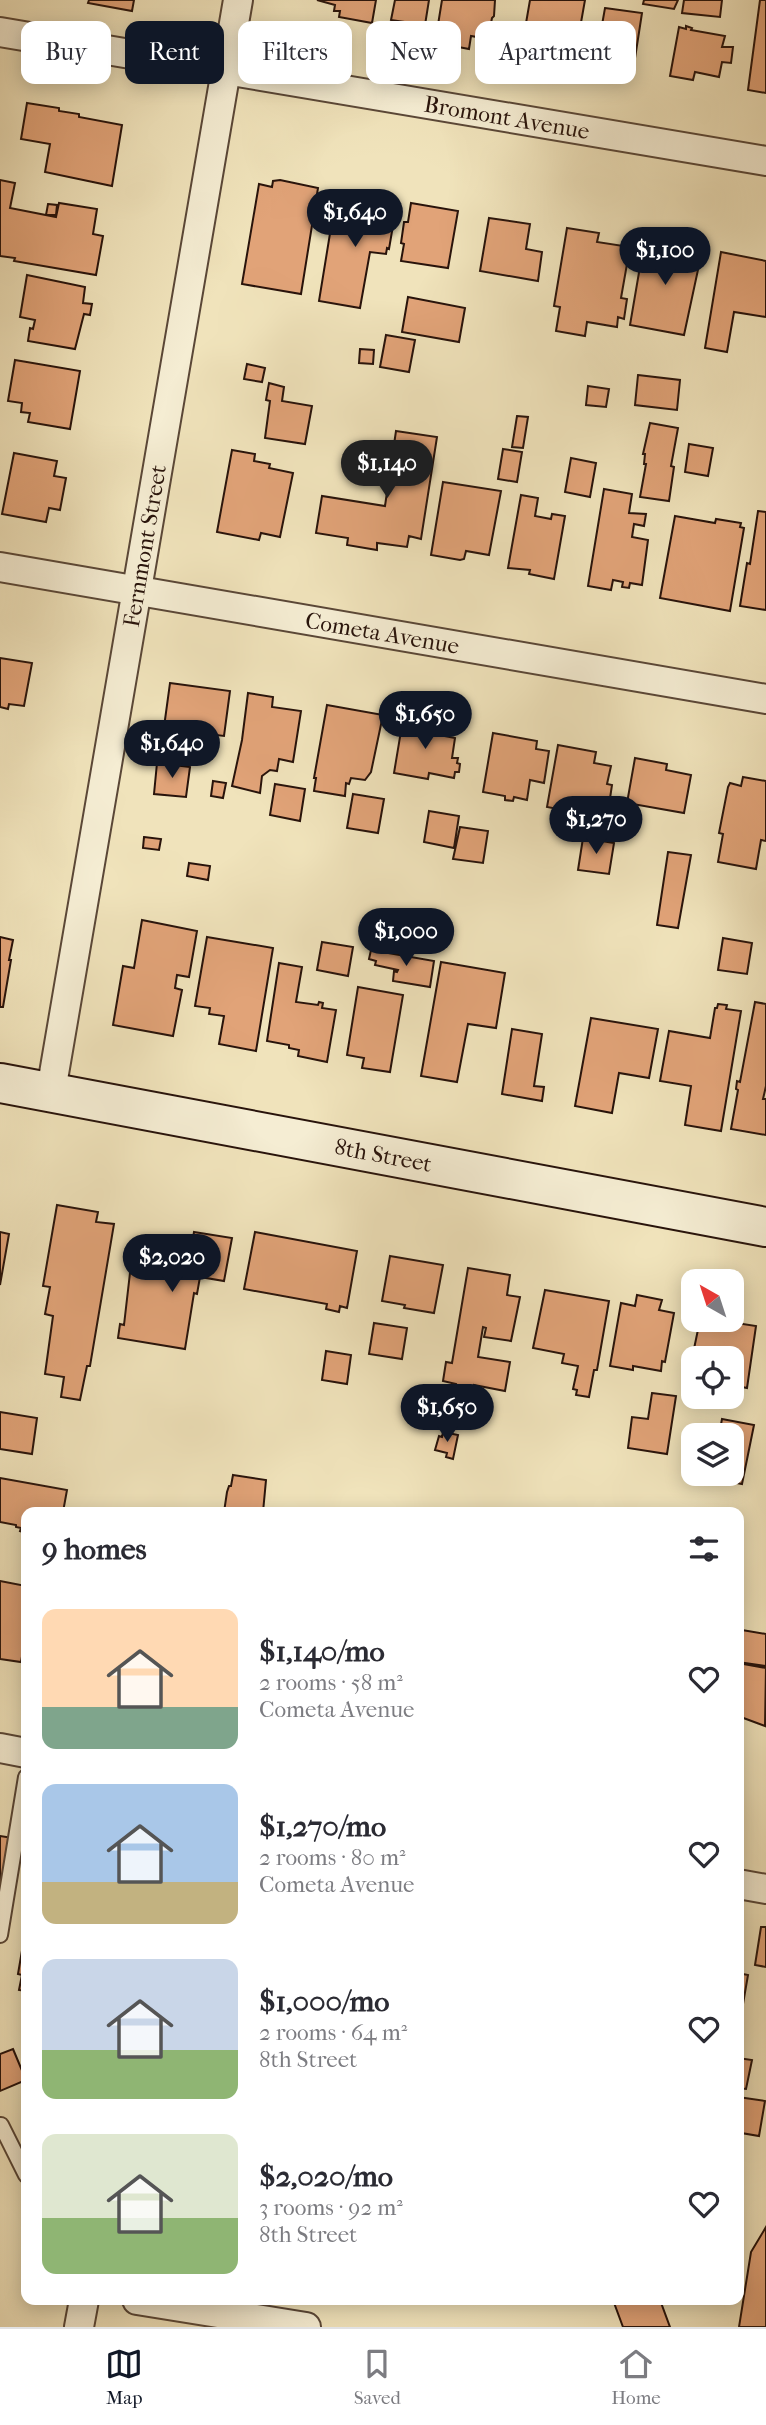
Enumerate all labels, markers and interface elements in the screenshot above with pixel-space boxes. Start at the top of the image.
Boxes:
chip: Buy [21,21,111,84]
chip: Rent [125,21,224,84]
chip: Filters [238,21,352,84]
chip: New [366,21,461,84]
chip: Apartment [475,21,636,84]
street label: Bromont Avenue [422,91,592,145]
pin: $1,640 [298,190,412,249]
text: $1,640 [323,198,387,225]
pin: $1,100 [608,228,722,287]
text: $1,100 [635,236,695,263]
pin: $1,140 [330,440,444,500]
text: $1,140 [357,449,417,476]
street label: Fernmont Street [118,463,172,629]
street label: Cometa Avenue [303,607,461,660]
pin: $1,650 [368,692,482,751]
text: $1,650 [395,700,455,727]
pin: $1,640 [115,720,229,780]
text: $1,640 [140,729,204,756]
pin: $1,270 [539,796,653,856]
text: $1,270 [565,805,627,832]
pin: $1,000 [349,908,463,968]
text: $1,000 [374,917,438,944]
street label: 8th Street [332,1133,434,1178]
pin: $2,020 [115,1234,229,1294]
text: $2,020 [139,1243,205,1270]
north arrow [681,1269,744,1332]
map controls [681,1269,744,1486]
button: locate [681,1346,744,1409]
pin: $1,650 [390,1384,504,1444]
text: $1,650 [417,1393,477,1420]
button: layers [681,1423,744,1486]
icon: filters [685,1530,723,1568]
text: 9 homes [42,1532,147,1567]
text: $1,140/mo [259,1634,385,1669]
icon: home [98,1637,182,1721]
icon: heart [685,1660,723,1698]
text: 2 rooms · 58 m² [259,1669,403,1696]
text: Cometa Avenue [259,1696,414,1723]
text: $1,270/mo [259,1809,386,1844]
icon: home [98,1812,182,1896]
icon: heart [685,1835,723,1873]
text: 2 rooms · 80 m² [259,1844,406,1871]
text: Cometa Avenue [259,1871,414,1898]
text: $1,000/mo [259,1984,389,2019]
icon: home [98,1987,182,2071]
icon: heart [685,2010,723,2048]
text: 2 rooms · 64 m² [259,2019,407,2046]
text: 8th Street [259,2046,357,2073]
text: $2,020/mo [259,2159,393,2194]
icon: home [98,2162,182,2246]
icon: heart [685,2185,723,2223]
text: 3 rooms · 92 m² [259,2194,403,2221]
text: 8th Street [259,2221,357,2248]
tab: Map [105,2345,143,2409]
tab: Saved [354,2345,401,2409]
tab: Home [611,2345,661,2409]

